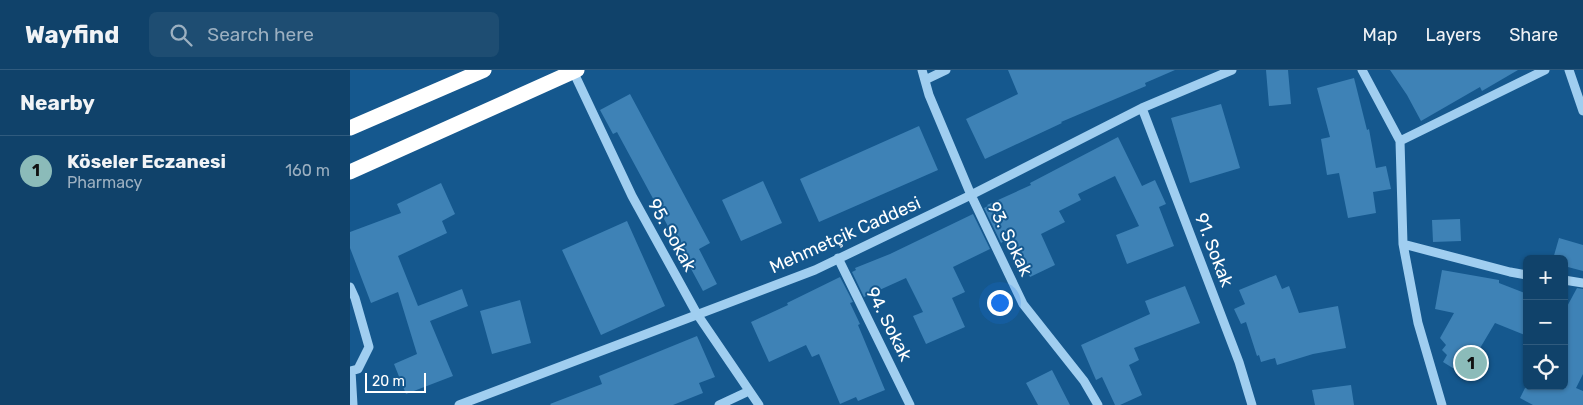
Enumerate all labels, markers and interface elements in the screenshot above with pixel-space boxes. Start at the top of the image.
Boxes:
search box [149,12,499,57]
text: Wayfind [25,21,119,49]
icon: search [167,21,195,49]
text: Search here [207,23,314,46]
text: Map [1363,24,1398,46]
text: Layers [1426,24,1481,46]
text: Share [1509,24,1558,46]
text: Nearby [20,90,95,115]
text: Köseler Eczanesi [67,150,226,173]
text: 1 [32,161,40,180]
text: 160 m [285,161,330,180]
text: Pharmacy [67,173,142,192]
street label: Mehmetçik Caddesi [766,192,924,278]
street label: 95. Sokak [643,195,701,276]
street label: 93. Sokak [983,198,1038,280]
street label: 91. Sokak [1190,210,1238,291]
map controls [1523,255,1568,390]
button: + [1523,255,1568,300]
street label: 94. Sokak [861,283,917,365]
your location [987,290,1013,316]
button: − [1523,300,1568,345]
pin: 1 [1455,344,1487,382]
button: locate [1523,345,1568,390]
scale bar [365,370,426,393]
text: 20 m [372,373,405,390]

